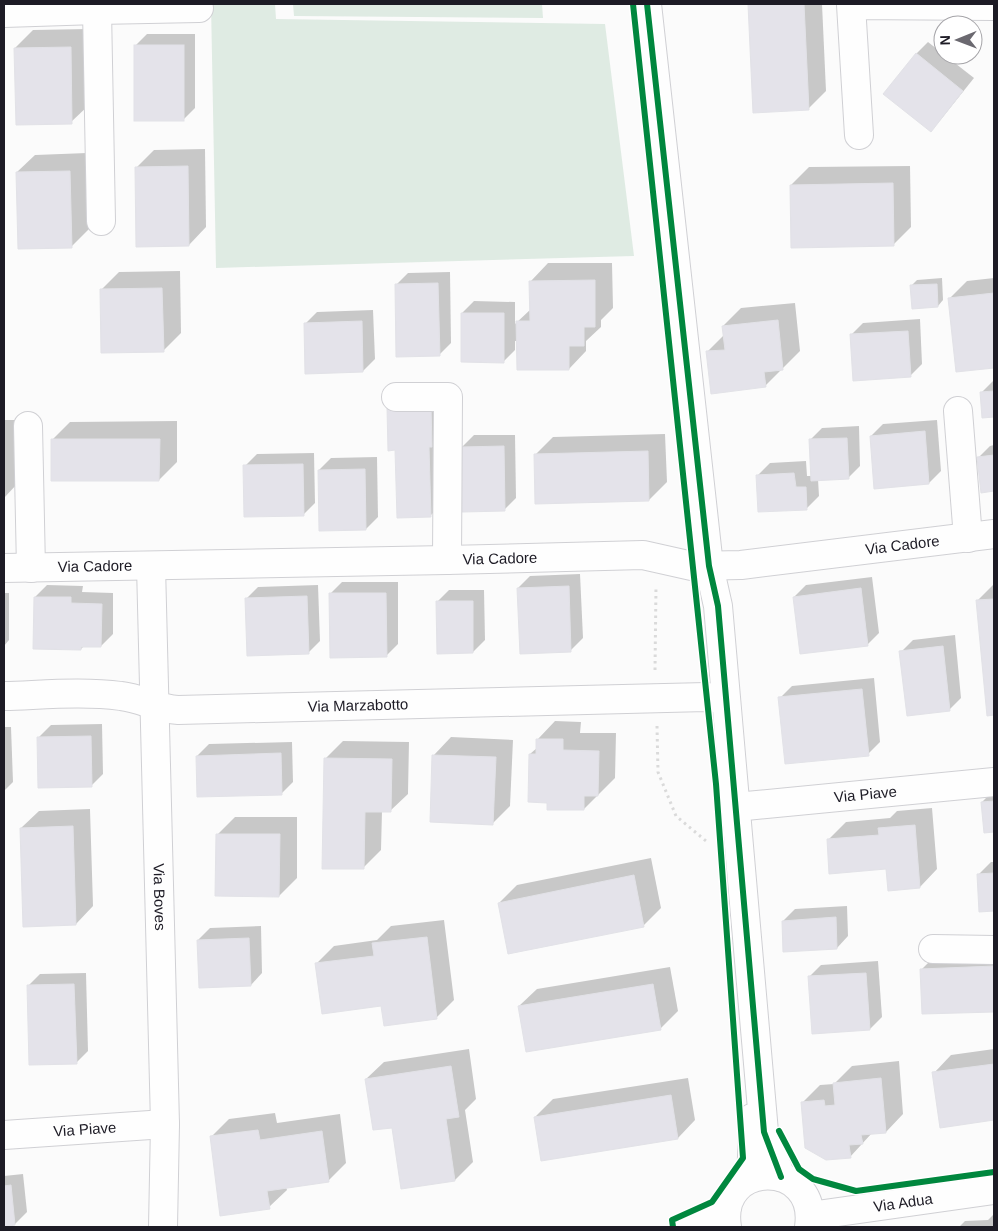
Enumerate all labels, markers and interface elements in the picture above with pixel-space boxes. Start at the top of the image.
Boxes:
north arrow [933,15,983,65]
text: N [937,35,953,45]
street label: Via Cadore [864,532,941,558]
street label: Via Cadore [462,549,538,568]
street label: Via Cadore [57,557,133,575]
street label: Via Marzabotto [307,695,408,715]
street label: Via Piave [833,782,898,805]
street label: Via Boves [150,863,169,931]
street label: Via Piave [53,1118,117,1140]
street label: Via Adua [872,1190,934,1215]

